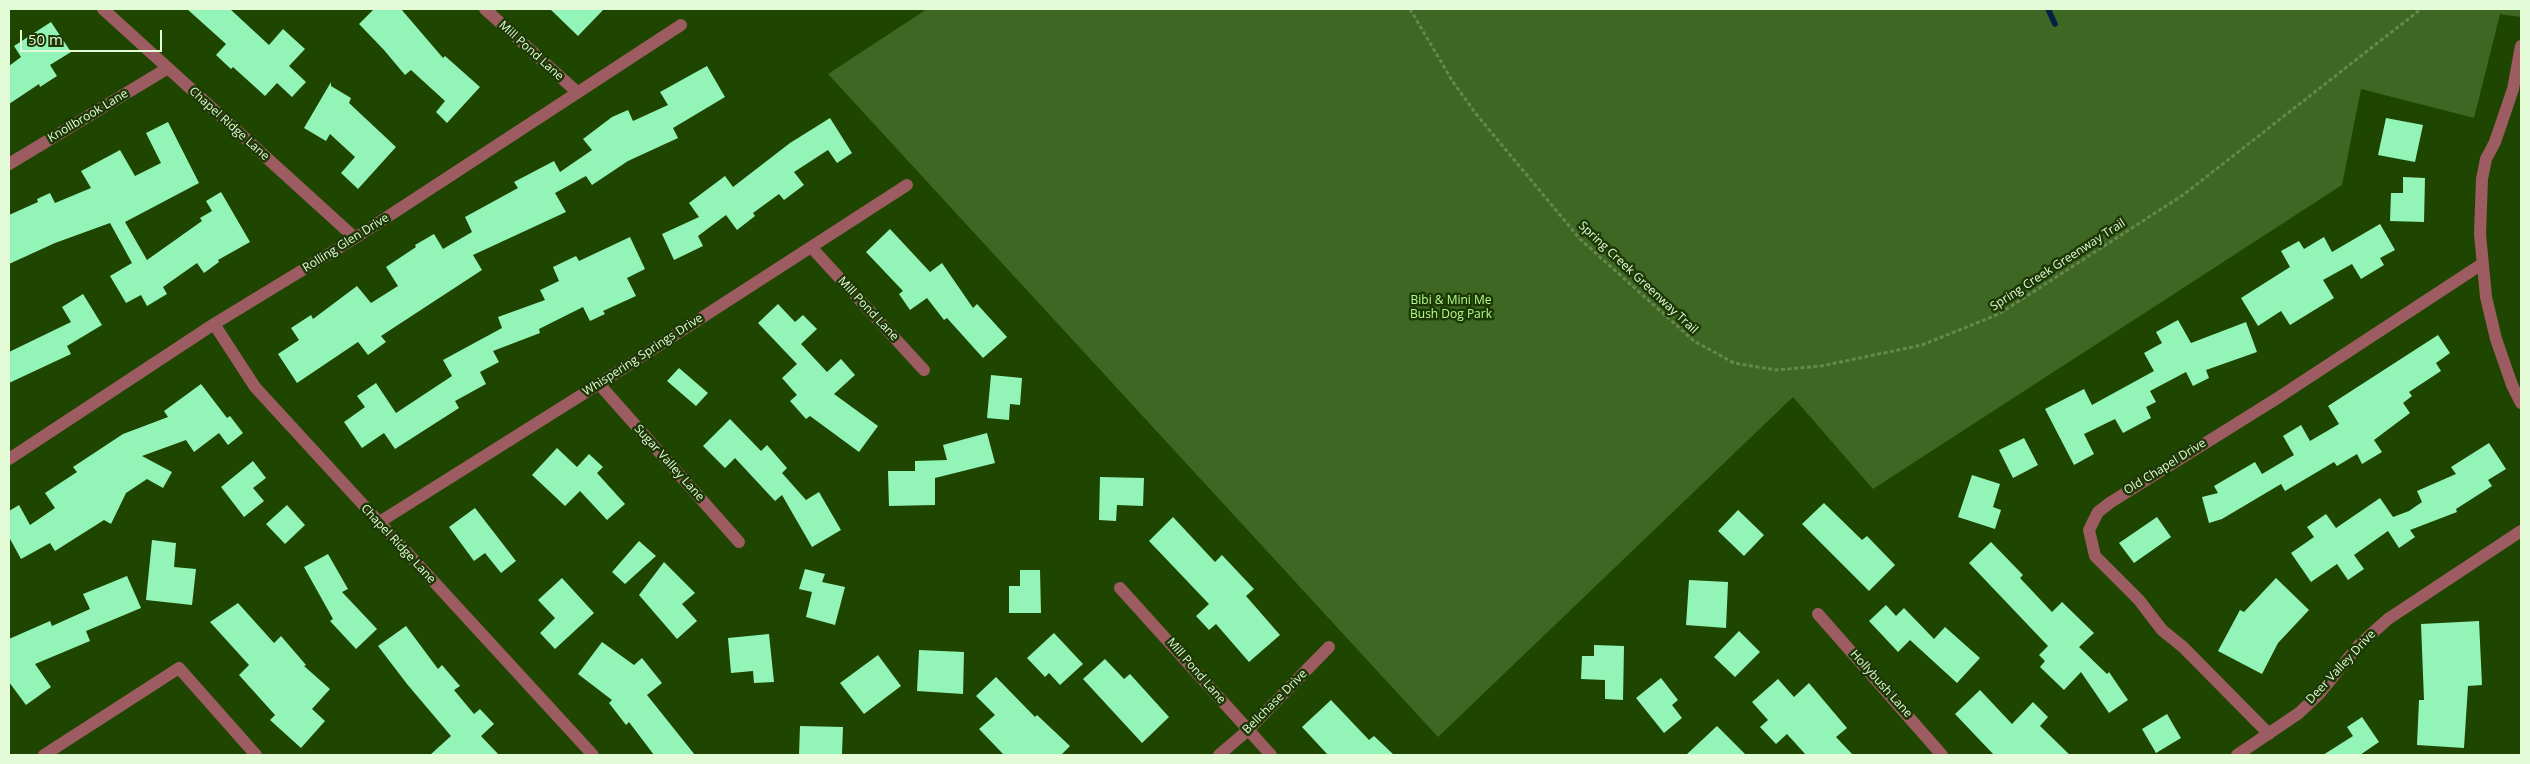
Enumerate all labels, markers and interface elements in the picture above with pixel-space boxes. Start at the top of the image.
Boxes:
street label: Mill Pond Lane [496,18,566,84]
scale bar [22,20,165,52]
text: 50 m [28,29,63,49]
street label: Chapel Ridge Lane [186,84,272,164]
street label: Knollbrook Lane [45,86,131,146]
street label: Rolling Glen Drive [300,211,392,275]
street label: Spring Creek Greenway Trail [1988,216,2128,314]
street label: Spring Creek Greenway Trail [1575,219,1701,337]
street label: Mill Pond Lane [835,274,901,344]
park label: Bibi & Mini Me Bush Dog Park [1410,294,1492,322]
street label: Whispering Springs Drive [580,311,706,399]
street label: Sugar Valley Lane [631,422,707,504]
street label: Old Chapel Drive [2121,436,2209,498]
street label: Chapel Ridge Lane [358,501,438,587]
street label: Deer Valley Drive [2303,627,2379,707]
street label: Mill Pond Lane [1164,635,1228,707]
street label: Hollybush Lane [1847,647,1915,721]
street label: Bellchase Drive [1240,667,1310,737]

